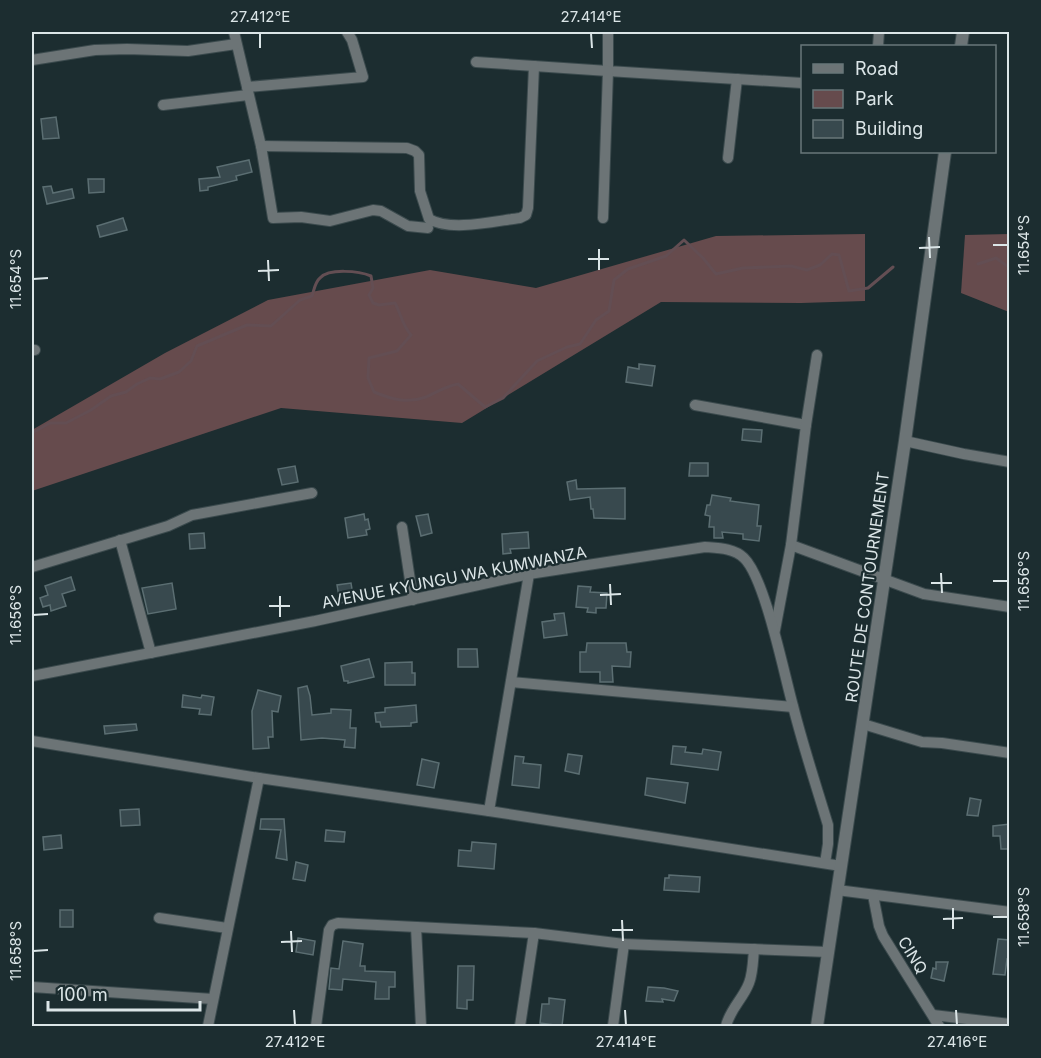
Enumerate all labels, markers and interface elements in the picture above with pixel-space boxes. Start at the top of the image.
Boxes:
text: 27.412°E [230,7,290,26]
text: 27.414°E [561,7,621,26]
legend [801,45,996,153]
text: Road [855,58,898,79]
text: Park [855,88,894,109]
text: Building [855,118,923,139]
text: 11.654°S [1014,215,1033,275]
text: 11.654°S [6,249,25,309]
street label: ROUTE DE CONTOURNEMENT [841,470,893,704]
street label: AVENUE KYUNGU WA KUMWANZA [320,542,588,612]
text: 11.656°S [1014,551,1033,611]
text: 11.656°S [6,585,25,645]
text: 11.658°S [1014,887,1033,947]
text: 11.658°S [6,921,25,981]
street label: CINQ [894,933,932,977]
scale bar [48,974,200,1012]
text: 100 m [57,984,108,1005]
text: 27.412°E [265,1032,325,1051]
text: 27.414°E [596,1032,656,1051]
text: 27.416°E [927,1032,987,1051]

